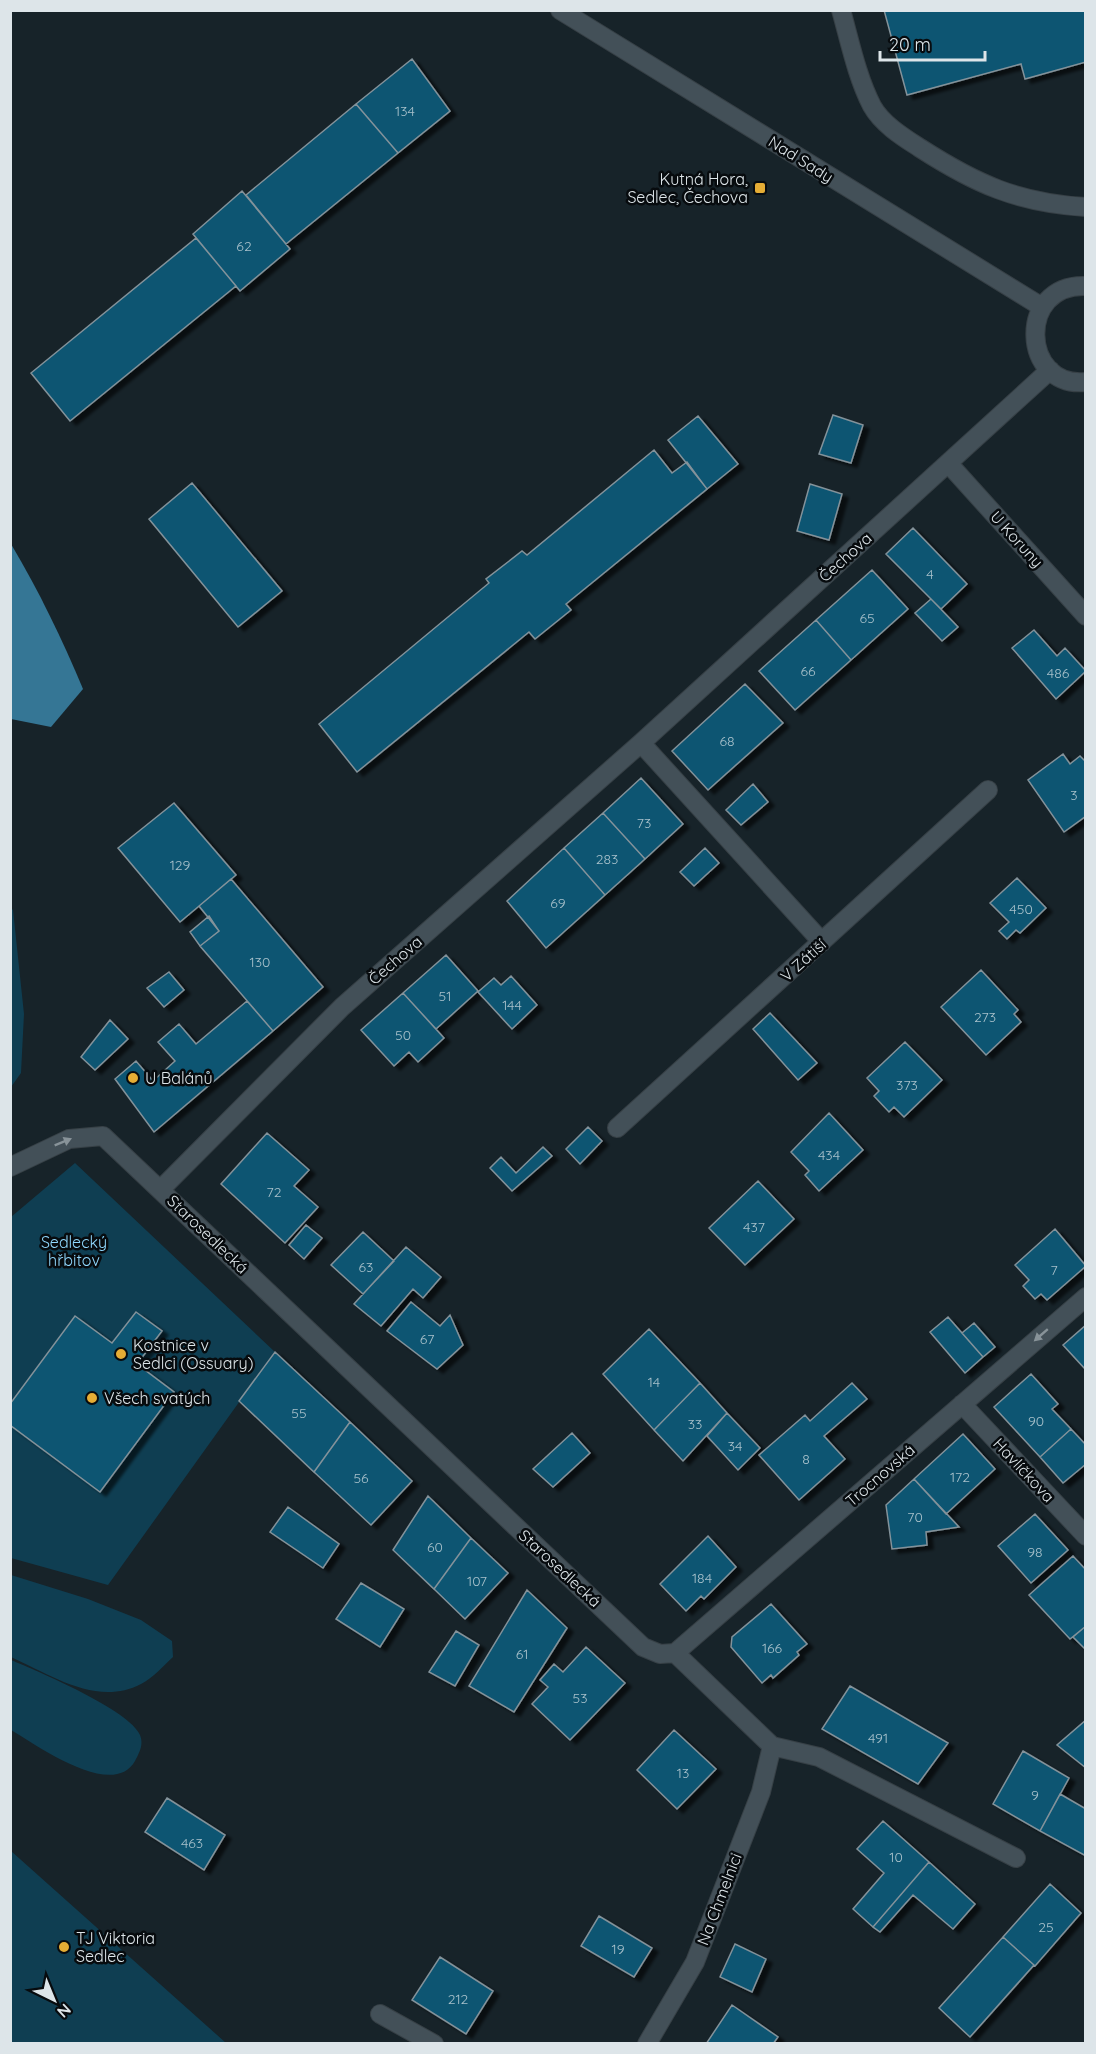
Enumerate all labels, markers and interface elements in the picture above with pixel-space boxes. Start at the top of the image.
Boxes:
scale bar [880,24,985,62]
text: 20 m [889,33,931,56]
house number: 134 [395,102,415,120]
street label: Nad Sady [765,131,837,187]
place label: Kutná Hora, Sedlec, Čechova [627,169,748,207]
marker: Kutná Hora, Sedlec, Čechova [753,181,767,195]
house number: 62 [236,237,252,255]
street label: U Koruny [986,507,1048,571]
street label: Čechova [814,528,876,586]
house number: 4 [926,565,934,583]
house number: 65 [859,609,875,627]
house number: 66 [800,662,816,680]
house number: 486 [1047,664,1070,682]
house number: 68 [719,732,735,750]
house number: 3 [1070,786,1078,804]
house number: 73 [637,814,651,832]
house number: 283 [596,850,618,868]
house number: 129 [170,856,191,874]
house number: 69 [550,894,566,912]
house number: 450 [1009,900,1033,918]
street label: Čechova [364,931,426,989]
street label: V Zátiší [776,934,830,986]
house number: 130 [250,953,270,971]
house number: 51 [439,987,451,1005]
house number: 144 [502,996,522,1014]
house number: 273 [974,1008,996,1026]
house number: 50 [395,1026,411,1044]
place label: U Balánů [145,1068,213,1088]
marker: U Balánů [126,1071,140,1085]
house number: 373 [896,1076,918,1094]
one-way arrow [55,1137,73,1147]
house number: 434 [818,1146,840,1164]
house number: 72 [267,1183,282,1201]
street label: Starosedlecká [163,1190,253,1278]
house number: 437 [743,1218,765,1236]
park label: Sedlecký hřbitov [41,1232,107,1270]
house number: 63 [359,1258,373,1276]
house number: 7 [1050,1261,1058,1279]
one-way arrow [1034,1328,1049,1341]
house number: 67 [420,1330,434,1348]
place label: Kostnice v Sedlci (Ossuary) [133,1335,254,1373]
marker: Kostnice v Sedlci (Ossuary) [114,1347,128,1361]
house number: 14 [648,1373,660,1391]
place label: Všech svatých [104,1388,210,1408]
marker: Všech svatých [85,1391,99,1405]
house number: 55 [291,1404,307,1422]
house number: 90 [1028,1412,1044,1430]
house number: 33 [688,1415,702,1433]
street label: Havlíčkova [989,1434,1059,1506]
house number: 34 [728,1437,742,1455]
street label: Trocnovská [841,1439,919,1511]
house number: 8 [802,1450,810,1468]
house number: 172 [950,1468,970,1486]
house number: 56 [353,1469,369,1487]
house number: 70 [907,1508,923,1526]
street label: Starosedlecká [515,1525,605,1611]
house number: 60 [427,1538,443,1556]
house number: 98 [1027,1543,1043,1561]
house number: 184 [692,1569,712,1587]
house number: 107 [467,1572,487,1590]
house number: 166 [762,1639,783,1657]
house number: 61 [516,1645,528,1663]
house number: 53 [573,1689,587,1707]
house number: 491 [868,1729,888,1747]
house number: 13 [677,1764,689,1782]
house number: 9 [1031,1786,1039,1804]
house number: 463 [181,1834,203,1852]
house number: 10 [889,1848,903,1866]
street label: Na Chmelnici [692,1850,746,1948]
house number: 25 [1038,1918,1054,1936]
place label: TJ Viktoria Sedlec [76,1928,155,1966]
marker: TJ Viktoria Sedlec [57,1940,71,1954]
house number: 19 [612,1940,625,1958]
north arrow [24,1970,84,2030]
house number: 212 [448,1990,469,2008]
text: N [53,2000,75,2022]

